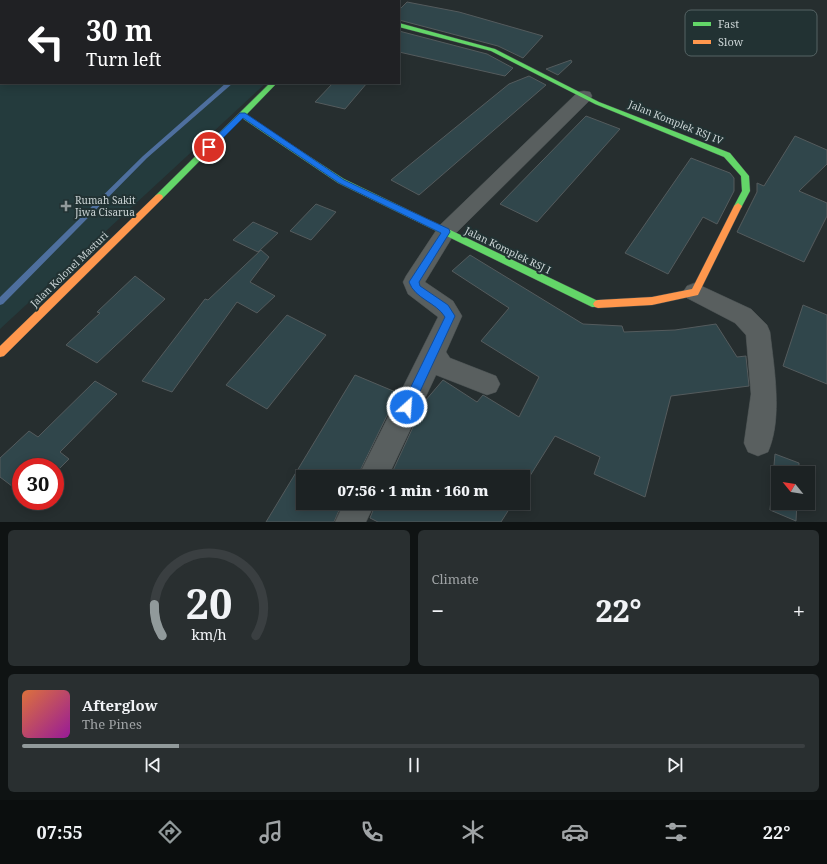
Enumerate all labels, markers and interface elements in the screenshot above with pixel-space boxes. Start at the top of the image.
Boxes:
legend [685,10,817,56]
text: 30 m [86,11,153,49]
icon: left [20,16,72,68]
text: Fast [718,16,739,31]
text: Slow [718,34,744,49]
text: Turn left [86,47,161,71]
street label: Jalan Komplek RSJ IV [626,96,726,147]
pin [192,130,226,164]
icon: arrive [198,136,220,158]
place label: Rumah Sakit Jiwa Cisarua [74,193,136,219]
marker: Rumah Sakit Jiwa Cisarua [60,200,72,212]
street label: Jalan Komplek RSJ I [462,223,554,277]
street label: Jalan Kolonel Masturi [26,228,112,311]
position arrow [386,386,428,428]
speed limit sign: 30 [12,458,64,510]
north arrow [771,466,815,510]
map controls [771,466,815,510]
text: 07:56 · 1 min · 160 m [337,480,489,500]
text: Climate [432,570,479,588]
text: 20 [185,575,232,631]
text: 22° [595,590,641,631]
text: − [432,595,444,625]
text: + [793,595,805,625]
text: km/h [191,625,226,644]
text: Afterglow [82,695,158,715]
text: The Pines [82,715,142,733]
icon: previous [142,754,164,776]
icon: pause [403,754,425,776]
icon: next [664,754,686,776]
icon: directions [156,818,184,846]
icon: music [257,818,285,846]
icon: phone [358,818,386,846]
icon: climate [459,818,487,846]
icon: car [561,818,589,846]
icon: filters [662,818,690,846]
text: 07:55 [37,820,83,844]
text: 22° [763,820,790,844]

